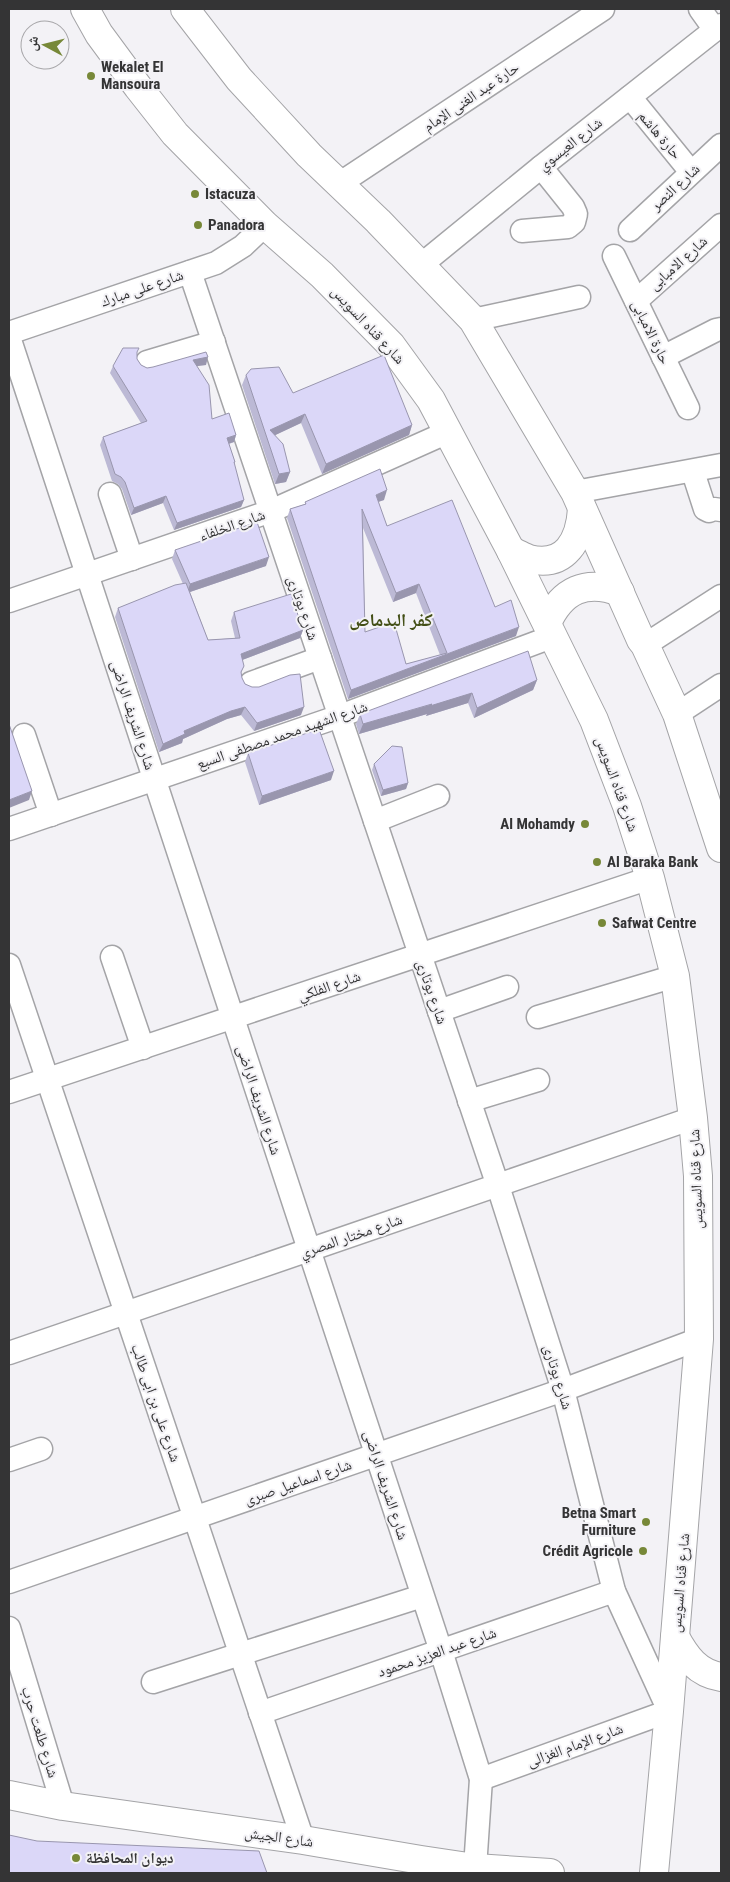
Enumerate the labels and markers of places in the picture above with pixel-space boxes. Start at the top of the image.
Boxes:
place label: Wekalet El Mansoura [101,58,164,93]
marker: Wekalet El Mansoura [85,70,97,82]
place label: Istacuza [205,185,256,203]
marker: Istacuza [189,188,201,200]
place label: Panadora [208,216,265,234]
marker: Panadora [192,219,204,231]
place label: Al Mohamdy [500,815,575,833]
marker: Al Mohamdy [579,818,591,830]
place label: Al Baraka Bank [607,853,699,871]
marker: Al Baraka Bank [591,856,603,868]
place label: Safwat Centre [612,914,696,932]
marker: Safwat Centre [596,917,608,929]
place label: Betna Smart Furniture [562,1504,636,1539]
marker: Betna Smart Furniture [640,1516,652,1528]
place label: Crédit Agricole [543,1542,633,1560]
marker: Crédit Agricole [637,1545,649,1557]
place label: ديوان المحافظة [86,1849,174,1867]
marker: ديوان المحافظة [70,1852,82,1864]

